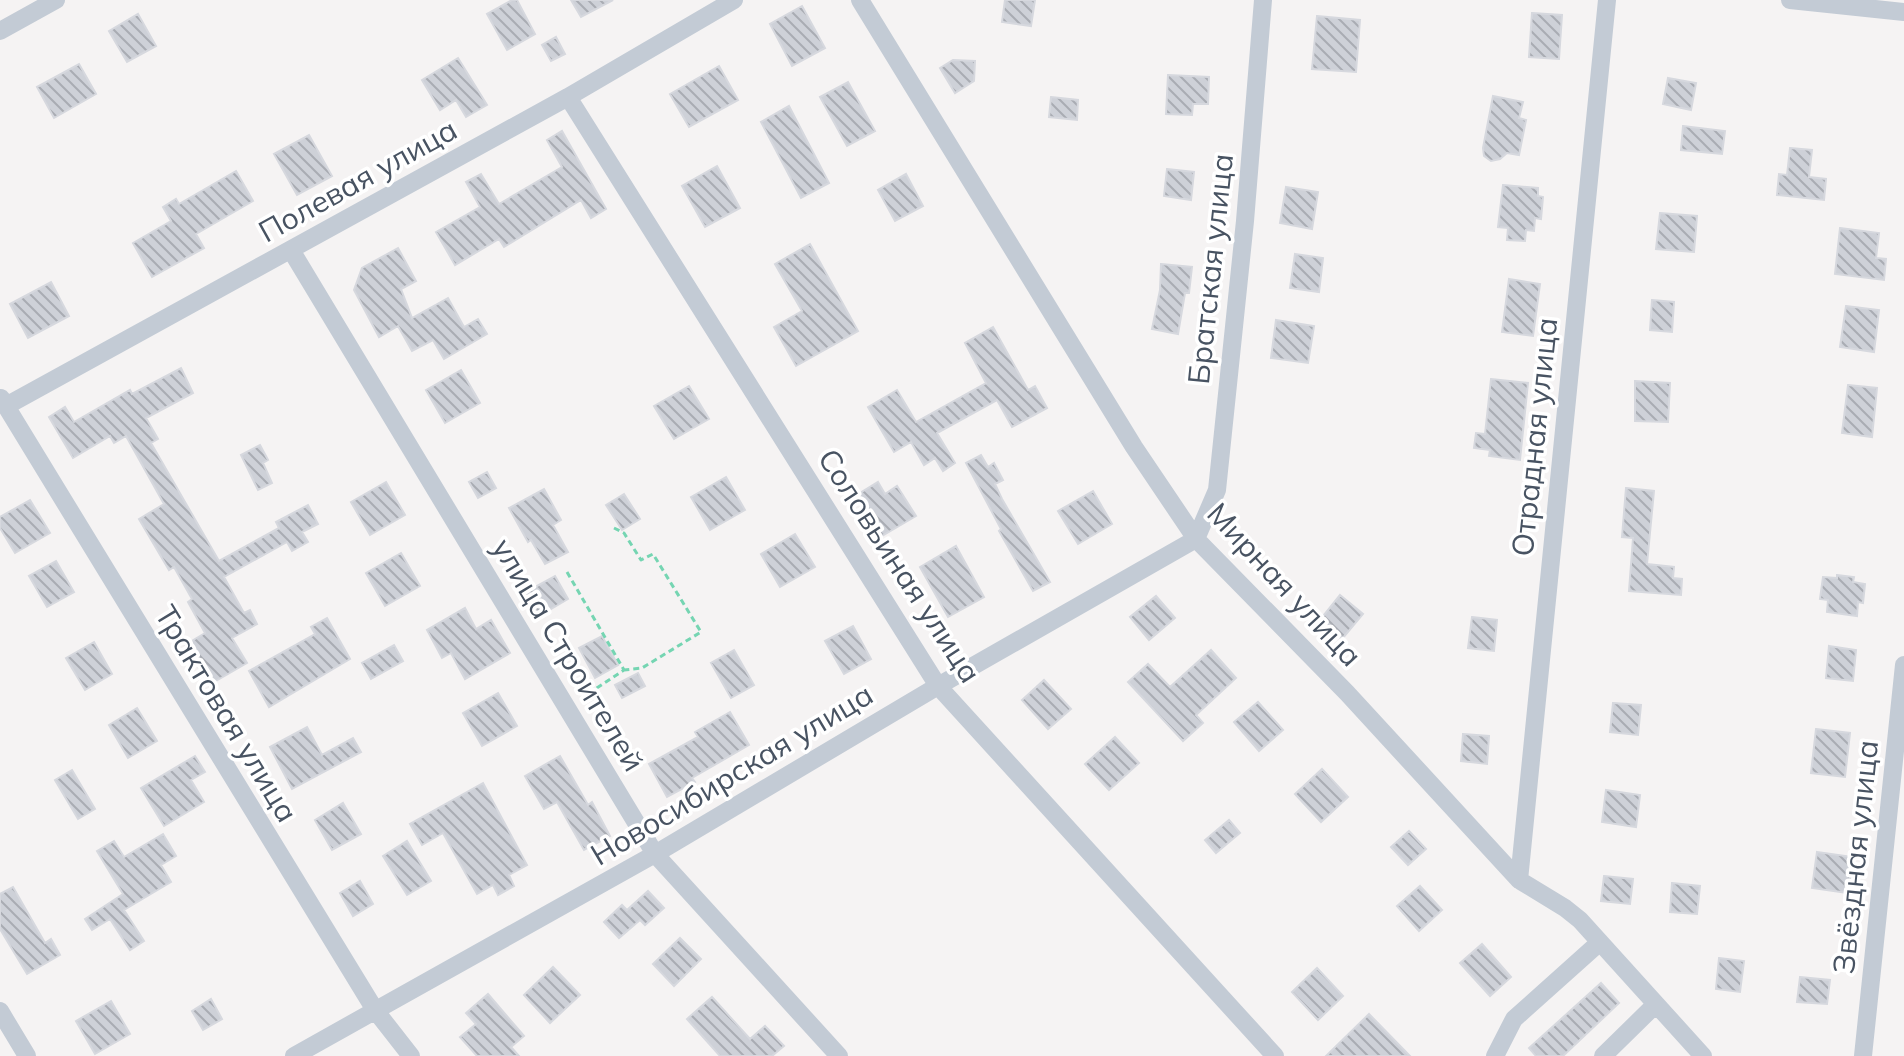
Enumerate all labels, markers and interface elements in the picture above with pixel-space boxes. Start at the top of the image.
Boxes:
street label: Полевая улица [252,110,463,250]
street label: Братская улица [1179,152,1241,386]
street label: Отрадная улица [1503,316,1565,558]
street label: Соловьиная улица [810,441,990,690]
street label: Мирная улица [1199,495,1370,674]
street label: улица Строителей [484,531,653,778]
street label: Трактовая улица [147,598,307,829]
street label: Новосибирская улица [583,675,879,873]
street label: Звёздная улица [1824,738,1886,976]

